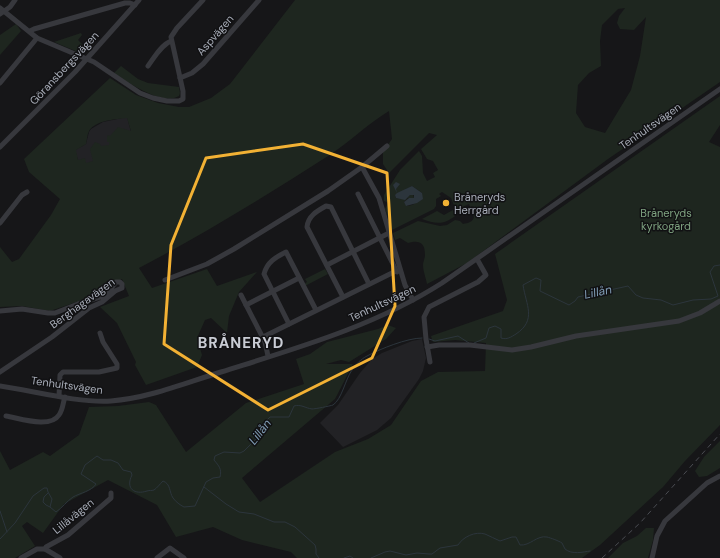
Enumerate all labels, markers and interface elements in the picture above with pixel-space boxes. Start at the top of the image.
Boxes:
street label: Aspvägen [194,12,236,58]
street label: Göransbergsvägen [26,28,102,108]
street label: Tenhultsvägen [616,100,684,152]
place label: Bråneryds Herrgård [454,190,505,217]
marker: Bråneryds Herrgård [441,198,451,208]
park label: Bråneryds kyrkogård [640,206,692,233]
street label: Berghagavägen [47,275,117,331]
street label: Tenhultsvägen [346,281,418,325]
water label: Lillån [583,281,614,303]
district label: BRÅNERYD [198,333,284,353]
street label: Tenhultsvägen [30,373,104,397]
water label: Lillån [245,416,275,448]
street label: Lillåvägen [50,495,96,537]

